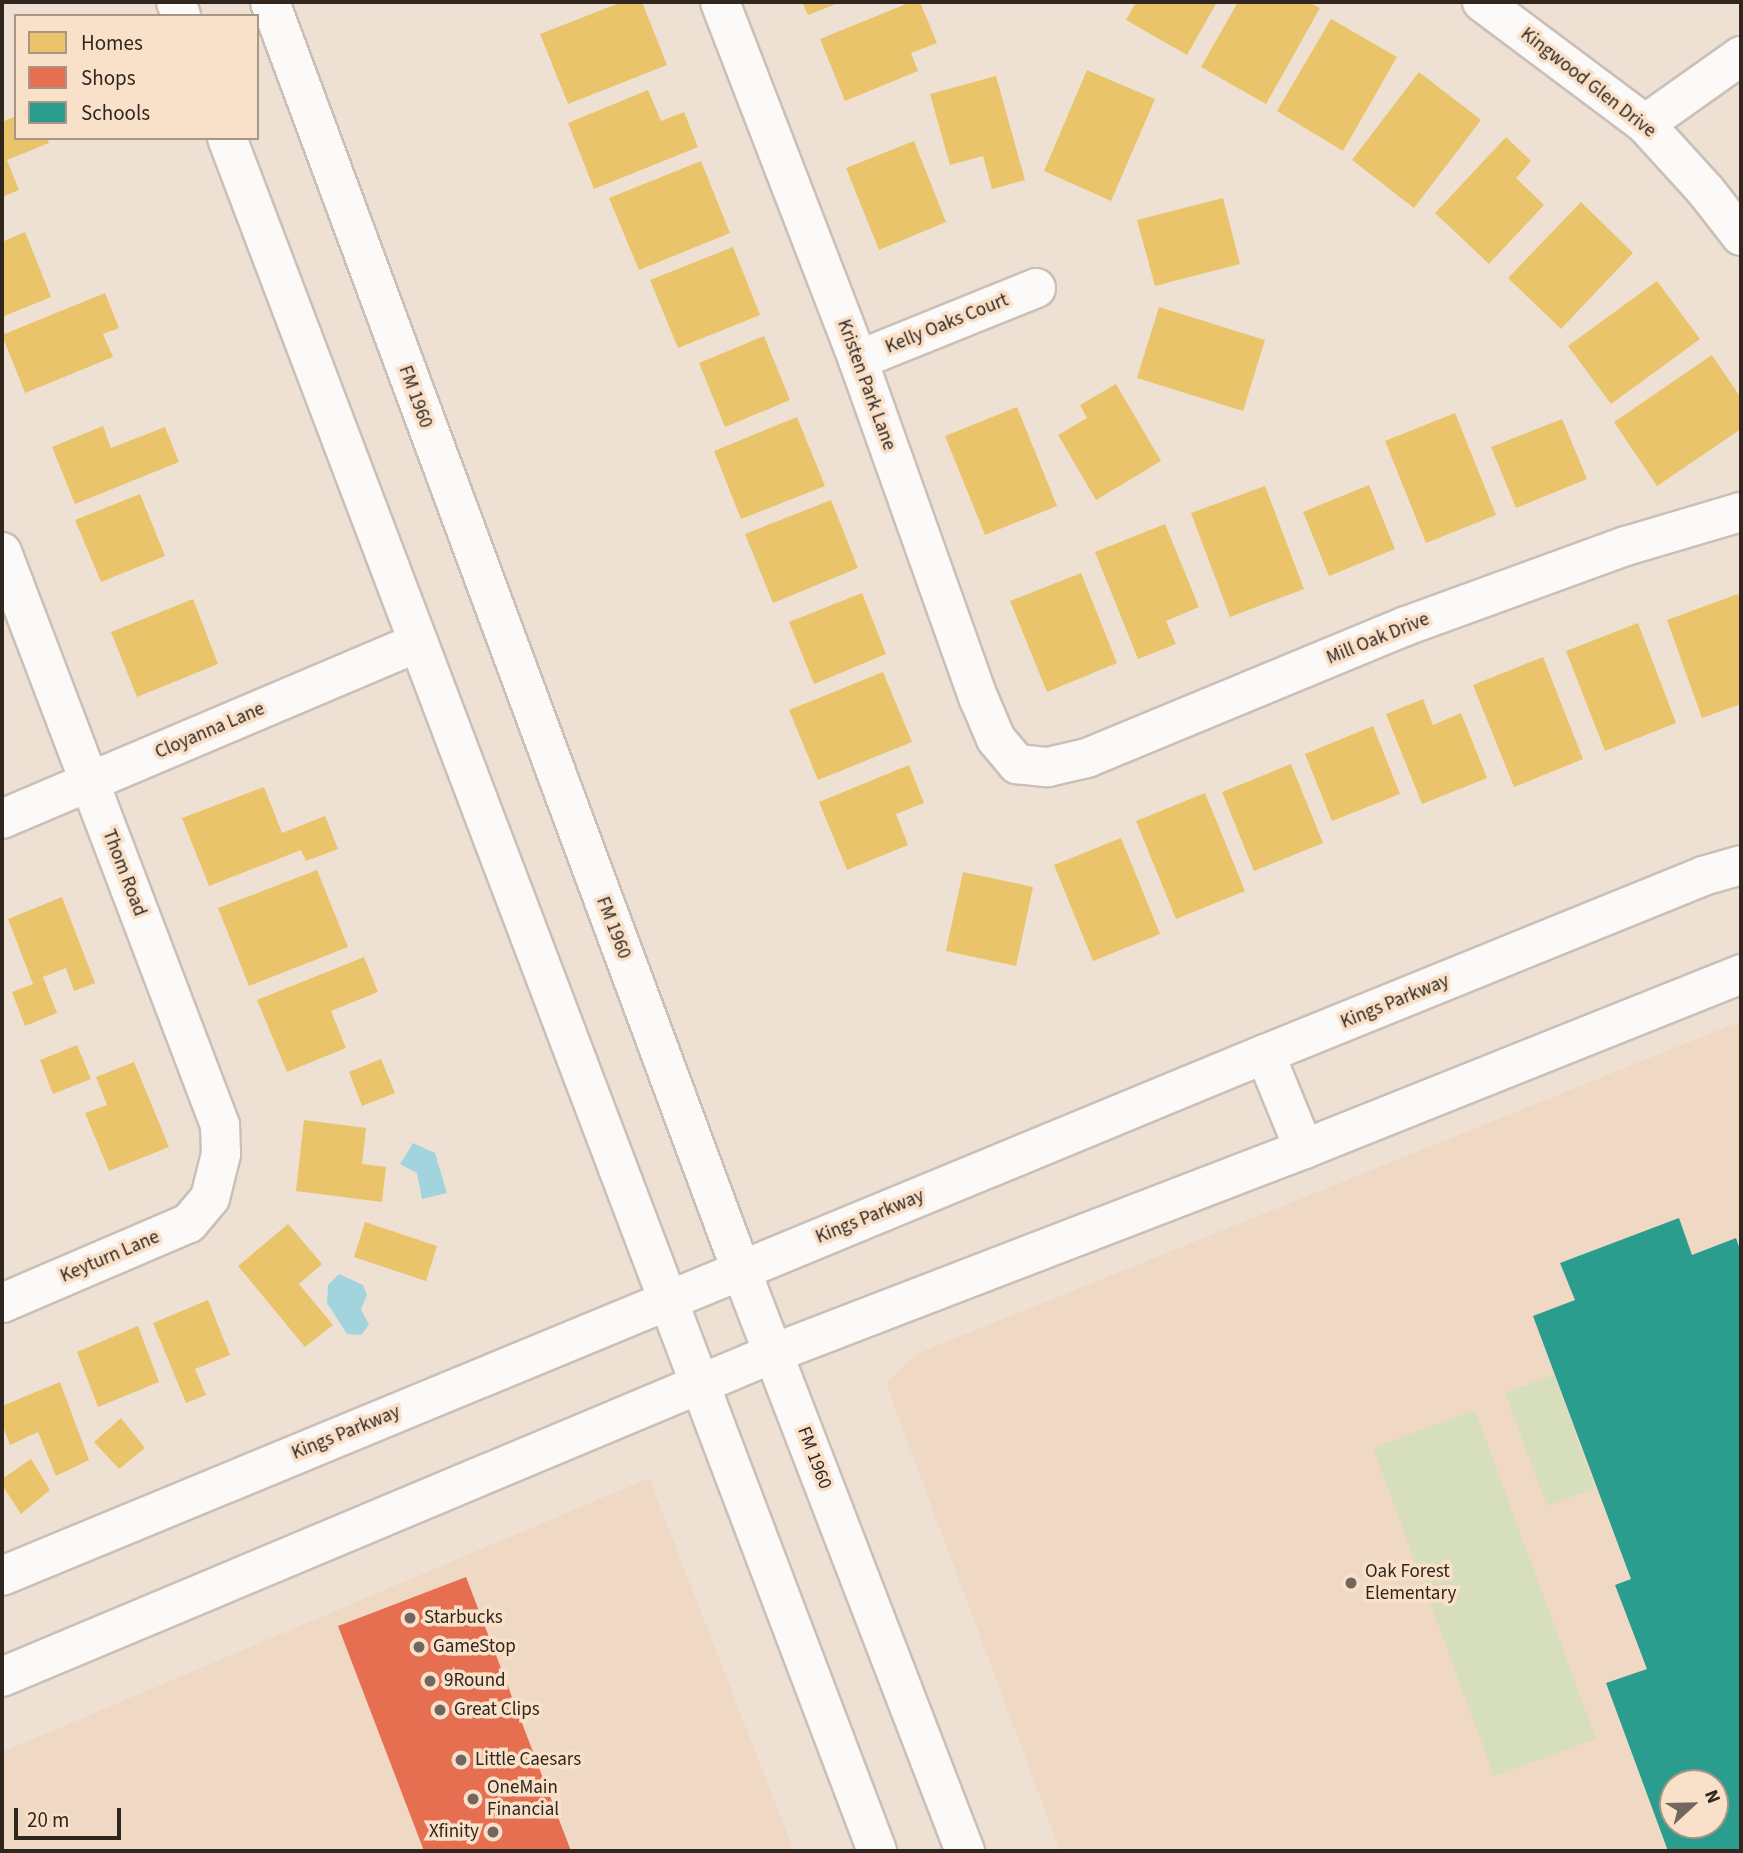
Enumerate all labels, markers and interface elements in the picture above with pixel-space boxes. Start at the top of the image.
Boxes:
legend [14,14,259,140]
street label: Kingwood Glen Drive [1516,23,1660,143]
text: Homes [81,28,143,58]
text: Shops [81,63,135,93]
text: Schools [81,98,150,128]
street label: Kelly Oaks Court [882,289,1012,359]
street label: Kristen Park Lane [832,316,900,454]
street label: FM 1960 [393,363,437,431]
street label: Mill Oak Drive [1323,608,1433,670]
street label: Cloyanna Lane [152,698,268,764]
street label: Thom Road [97,826,151,920]
street label: FM 1960 [591,894,635,962]
street label: Kings Parkway [1337,970,1453,1034]
street label: Kings Parkway [812,1185,928,1249]
street label: Keyturn Lane [57,1226,163,1288]
street label: Kings Parkway [288,1401,404,1465]
street label: FM 1960 [792,1424,836,1492]
place label: Oak Forest Elementary [1365,1561,1456,1605]
marker: Oak Forest Elementary [1343,1575,1359,1591]
place label: Starbucks [424,1607,503,1629]
marker: Starbucks [402,1610,418,1626]
place label: GameStop [433,1636,516,1658]
marker: GameStop [411,1639,427,1655]
place label: 9Round [444,1670,506,1692]
marker: 9Round [422,1673,438,1689]
place label: Great Clips [454,1699,540,1721]
marker: Great Clips [432,1702,448,1718]
place label: Little Caesars [475,1749,581,1771]
marker: Little Caesars [453,1752,469,1768]
north arrow [1659,1769,1729,1839]
place label: OneMain Financial [487,1777,559,1821]
text: N [1697,1786,1727,1808]
marker: OneMain Financial [465,1791,481,1807]
scale bar [18,1794,124,1838]
text: 20 m [27,1805,69,1835]
place label: Xfinity [429,1821,479,1843]
marker: Xfinity [485,1824,501,1840]

